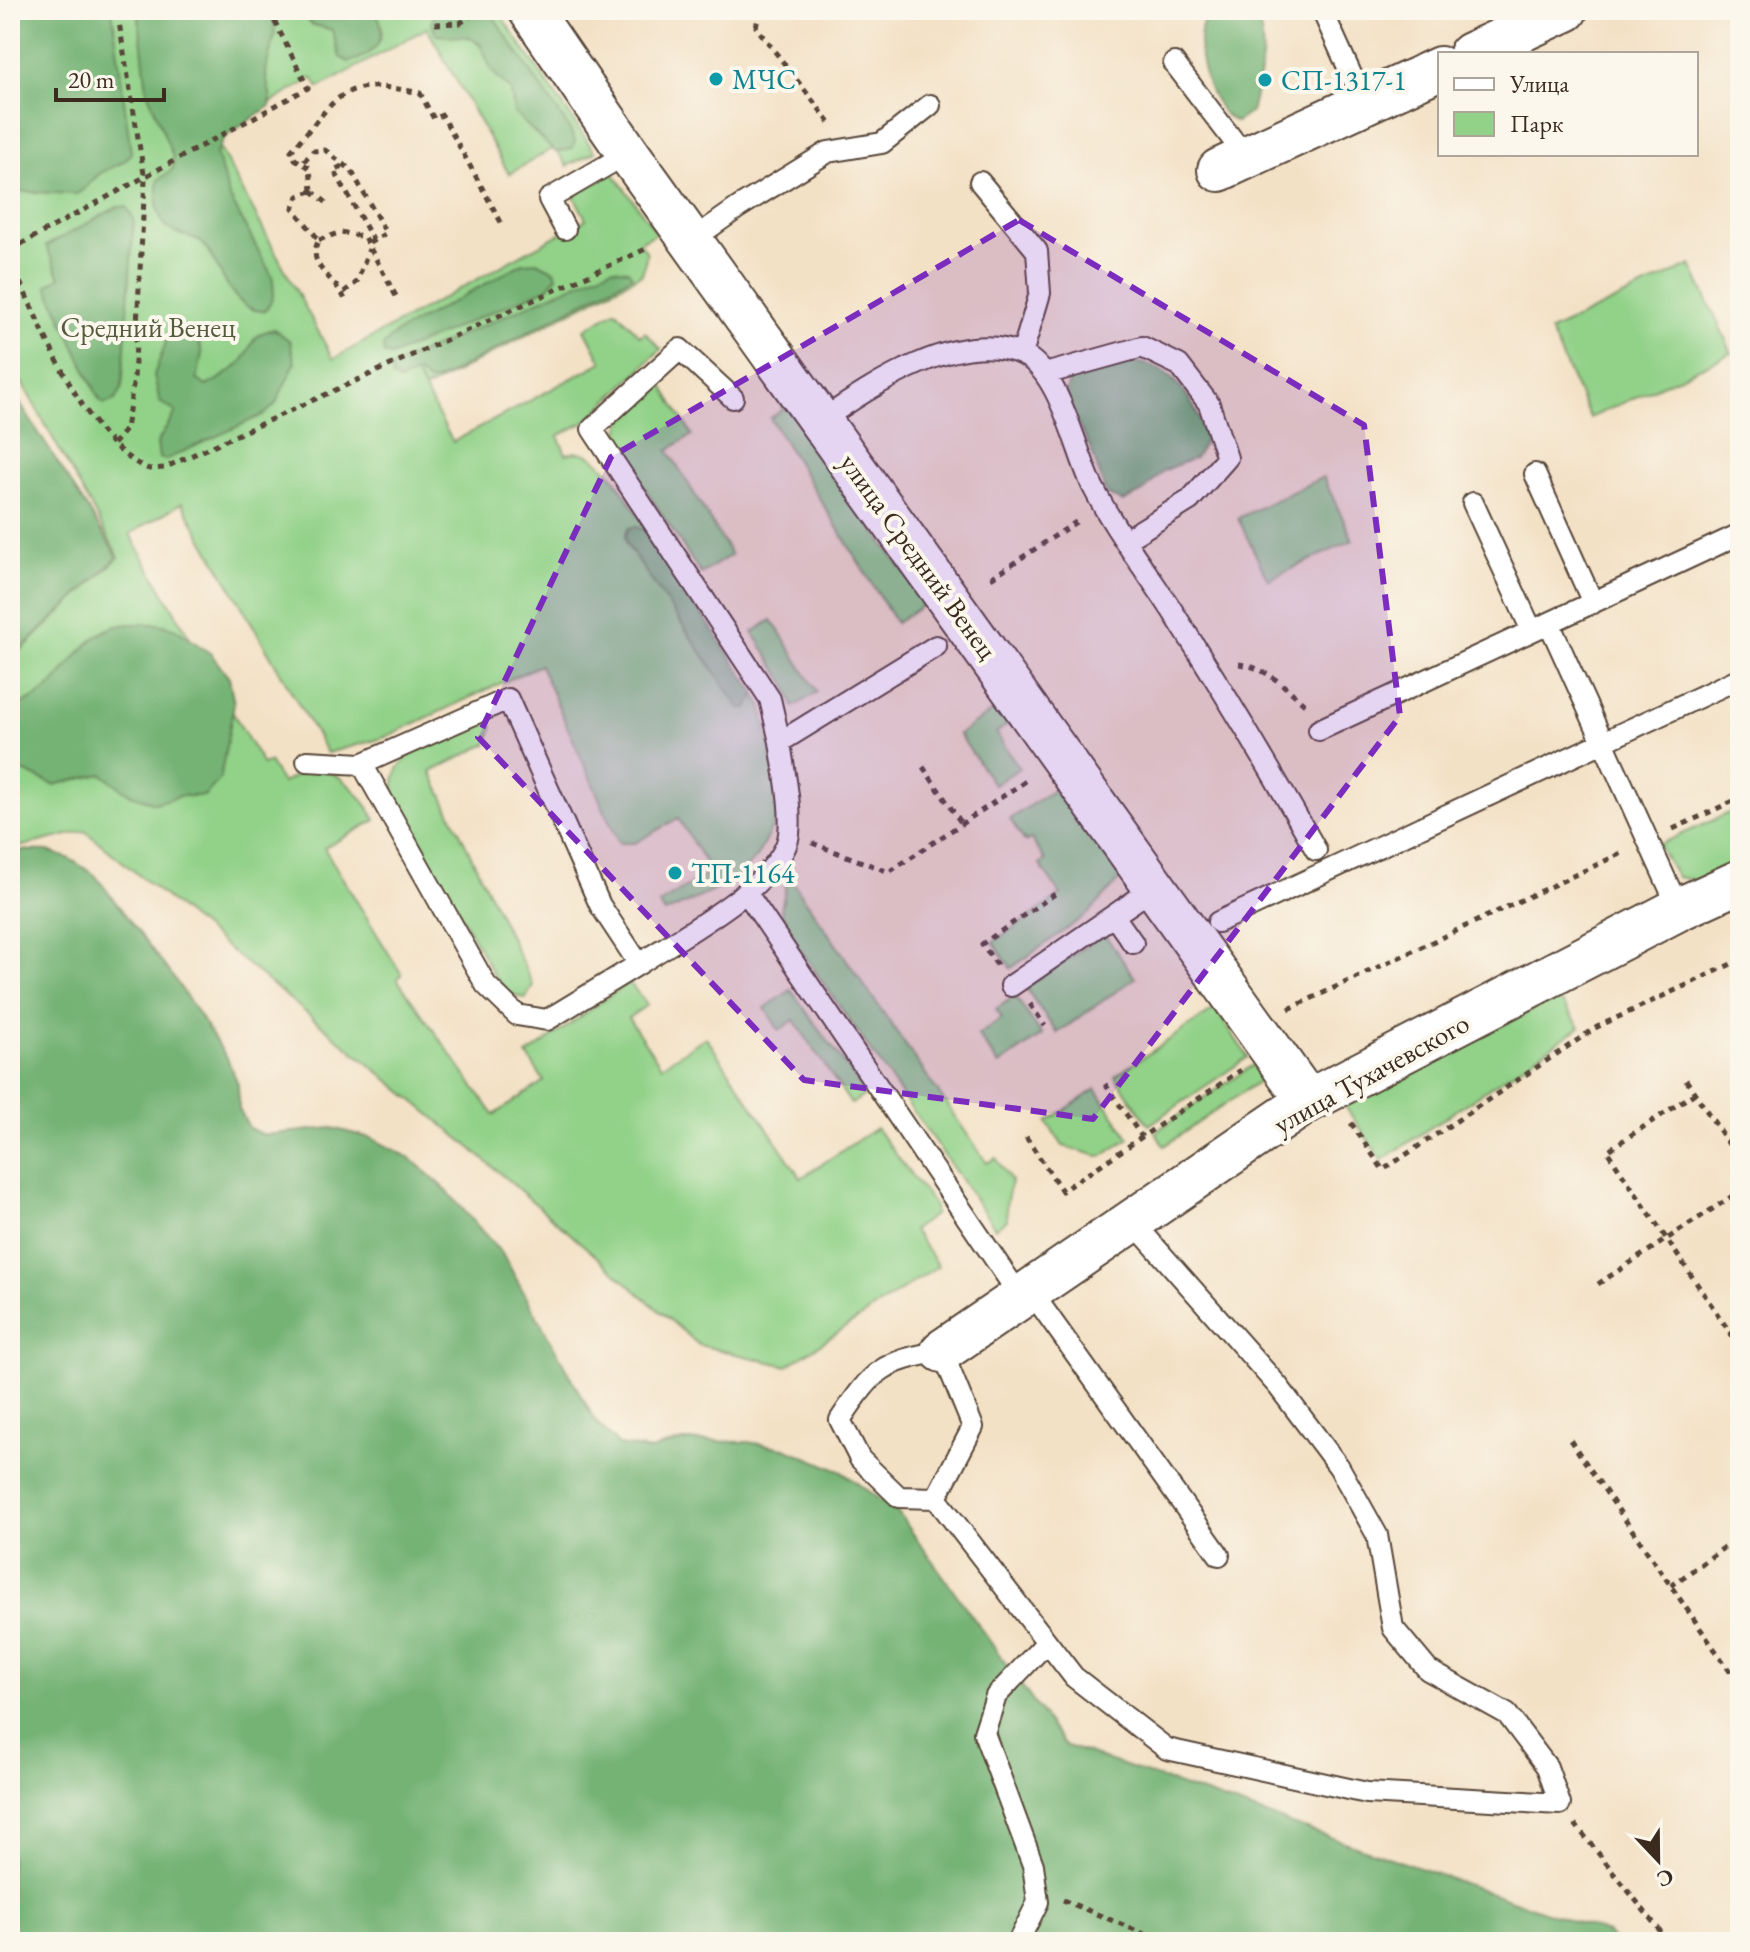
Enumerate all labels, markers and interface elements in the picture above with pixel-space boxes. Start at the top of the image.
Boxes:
scale bar [56,52,164,102]
legend [1438,52,1698,156]
place label: МЧС [732,61,796,97]
place label: СП-1317-1 [1281,62,1407,98]
text: 20 m [68,64,115,95]
text: Улица [1509,68,1569,99]
marker: МЧС [707,70,725,88]
marker: СП-1317-1 [1256,71,1274,89]
text: Парк [1510,108,1564,139]
park label: Средний Венец [60,309,236,345]
street label: улица Средний Венец [832,446,1006,667]
place label: ТП-1164 [691,855,795,891]
marker: ТП-1164 [666,864,684,882]
street label: улица Тухачевского [1267,1004,1475,1142]
north arrow [1618,1820,1698,1900]
text: С [1653,1862,1678,1894]

